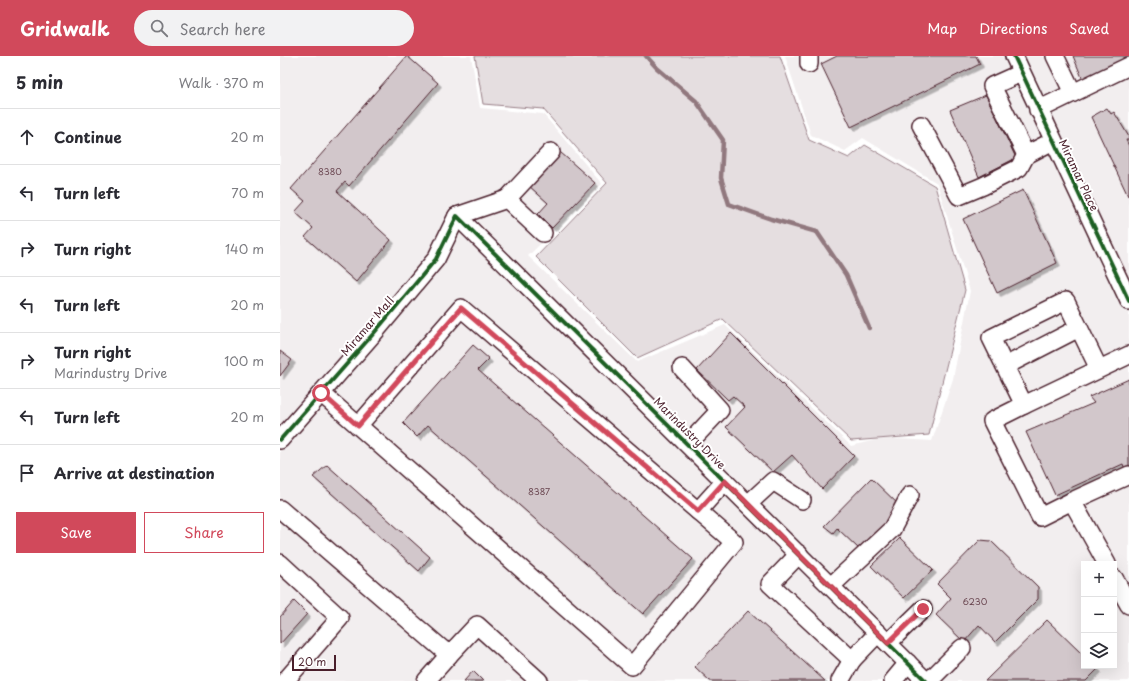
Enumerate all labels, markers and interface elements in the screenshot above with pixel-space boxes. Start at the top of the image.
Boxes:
search box [134,10,414,46]
text: Gridwalk [20,14,110,42]
icon: search [148,17,170,39]
text: Search here [180,17,265,40]
text: Map [927,18,957,39]
text: Directions [979,18,1047,39]
text: Saved [1069,18,1109,39]
text: 5 min [16,69,63,95]
text: Walk · 370 m [179,73,264,92]
text: Continue [54,125,122,148]
icon: ahead [16,126,38,148]
text: 20 m [230,127,264,146]
street label: Miramar Place [1055,136,1103,214]
house number: 8380 [318,164,342,178]
text: Turn left [54,181,120,204]
icon: left [16,182,38,204]
text: 70 m [231,183,264,202]
text: Turn right [54,237,131,260]
icon: right [16,238,38,260]
text: 140 m [225,239,264,258]
text: Turn left [54,293,120,316]
street label: Miramar Mall [336,293,398,359]
icon: left [16,294,38,316]
text: 20 m [230,295,264,314]
text: Turn right [54,340,131,363]
icon: right [16,350,38,372]
text: 100 m [224,351,264,370]
text: Marindustry Drive [54,363,167,382]
route start [312,384,330,402]
street label: Marindustry Drive [650,393,730,473]
text: Turn left [54,405,120,428]
icon: left [16,406,38,428]
text: 20 m [230,407,264,426]
text: Arrive at destination [54,461,215,484]
icon: arrive [16,462,38,484]
house number: 8387 [528,484,550,498]
button: Save [16,512,136,553]
button: Share [144,512,264,553]
map controls [1081,561,1117,669]
button: + [1081,561,1117,597]
house number: 6230 [963,594,988,608]
button: − [1081,597,1117,633]
route end [914,600,932,618]
button: layers [1081,633,1117,669]
scale bar [292,653,336,672]
text: 20 m [298,653,326,670]

